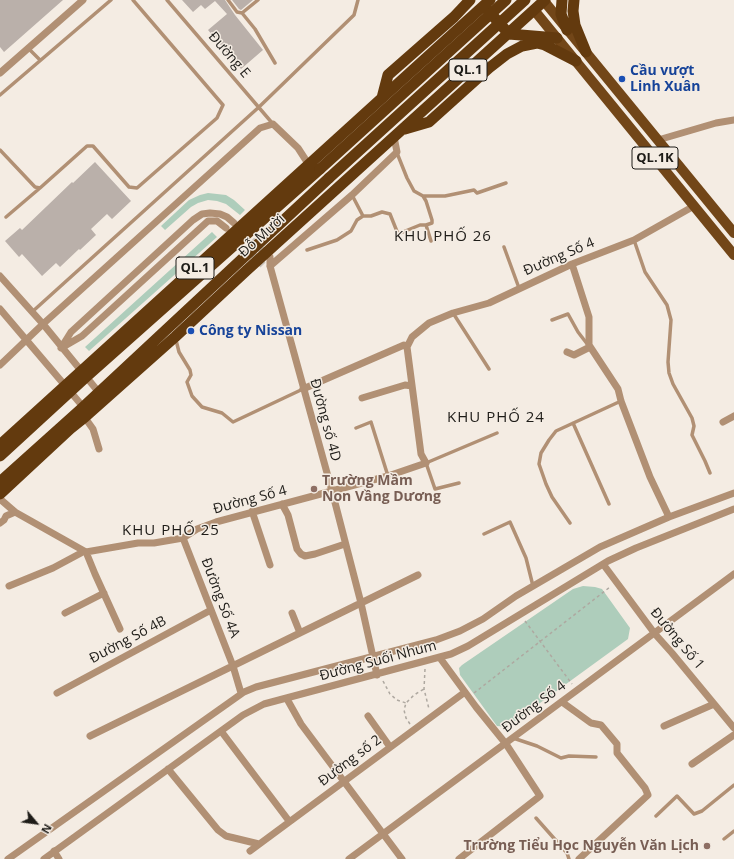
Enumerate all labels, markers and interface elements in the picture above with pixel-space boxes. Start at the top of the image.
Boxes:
street label: Đường E [204,29,254,81]
road number: QL.1 [449,59,487,81]
place label: Cầu vượt Linh Xuân [630,63,700,96]
marker: Cầu vượt Linh Xuân [617,74,627,84]
road number: QL.1K [632,147,678,169]
street label: Đỗ Mười [236,211,288,261]
district label: KHU PHỐ 26 [394,228,492,246]
street label: Đường Số 4 [521,235,597,279]
road number: QL.1 [176,257,214,279]
place label: Công ty Nissan [199,323,302,339]
marker: Công ty Nissan [186,326,196,336]
street label: Đường số 4D [306,377,344,463]
district label: KHU PHỐ 24 [447,409,545,427]
place label: Trường Mầm Non Vầng Dương [322,473,441,506]
street label: Đường Số 4 [211,482,289,518]
marker: Trường Mầm Non Vầng Dương [309,484,319,494]
district label: KHU PHỐ 25 [122,522,220,540]
street label: Đường Số 4A [197,556,243,640]
street label: Đường Số 1 [646,605,708,673]
street label: Đường Số 4B [87,613,169,667]
street label: Đường Suối Nhum [318,637,438,685]
street label: Đường Số 4 [499,678,569,736]
street label: Đường số 2 [315,732,385,790]
north arrow [16,803,56,843]
text: N [38,822,56,837]
place label: Trường Tiểu Học Nguyễn Văn Lịch [463,838,699,854]
marker: Trường Tiểu Học Nguyễn Văn Lịch [702,841,712,851]

